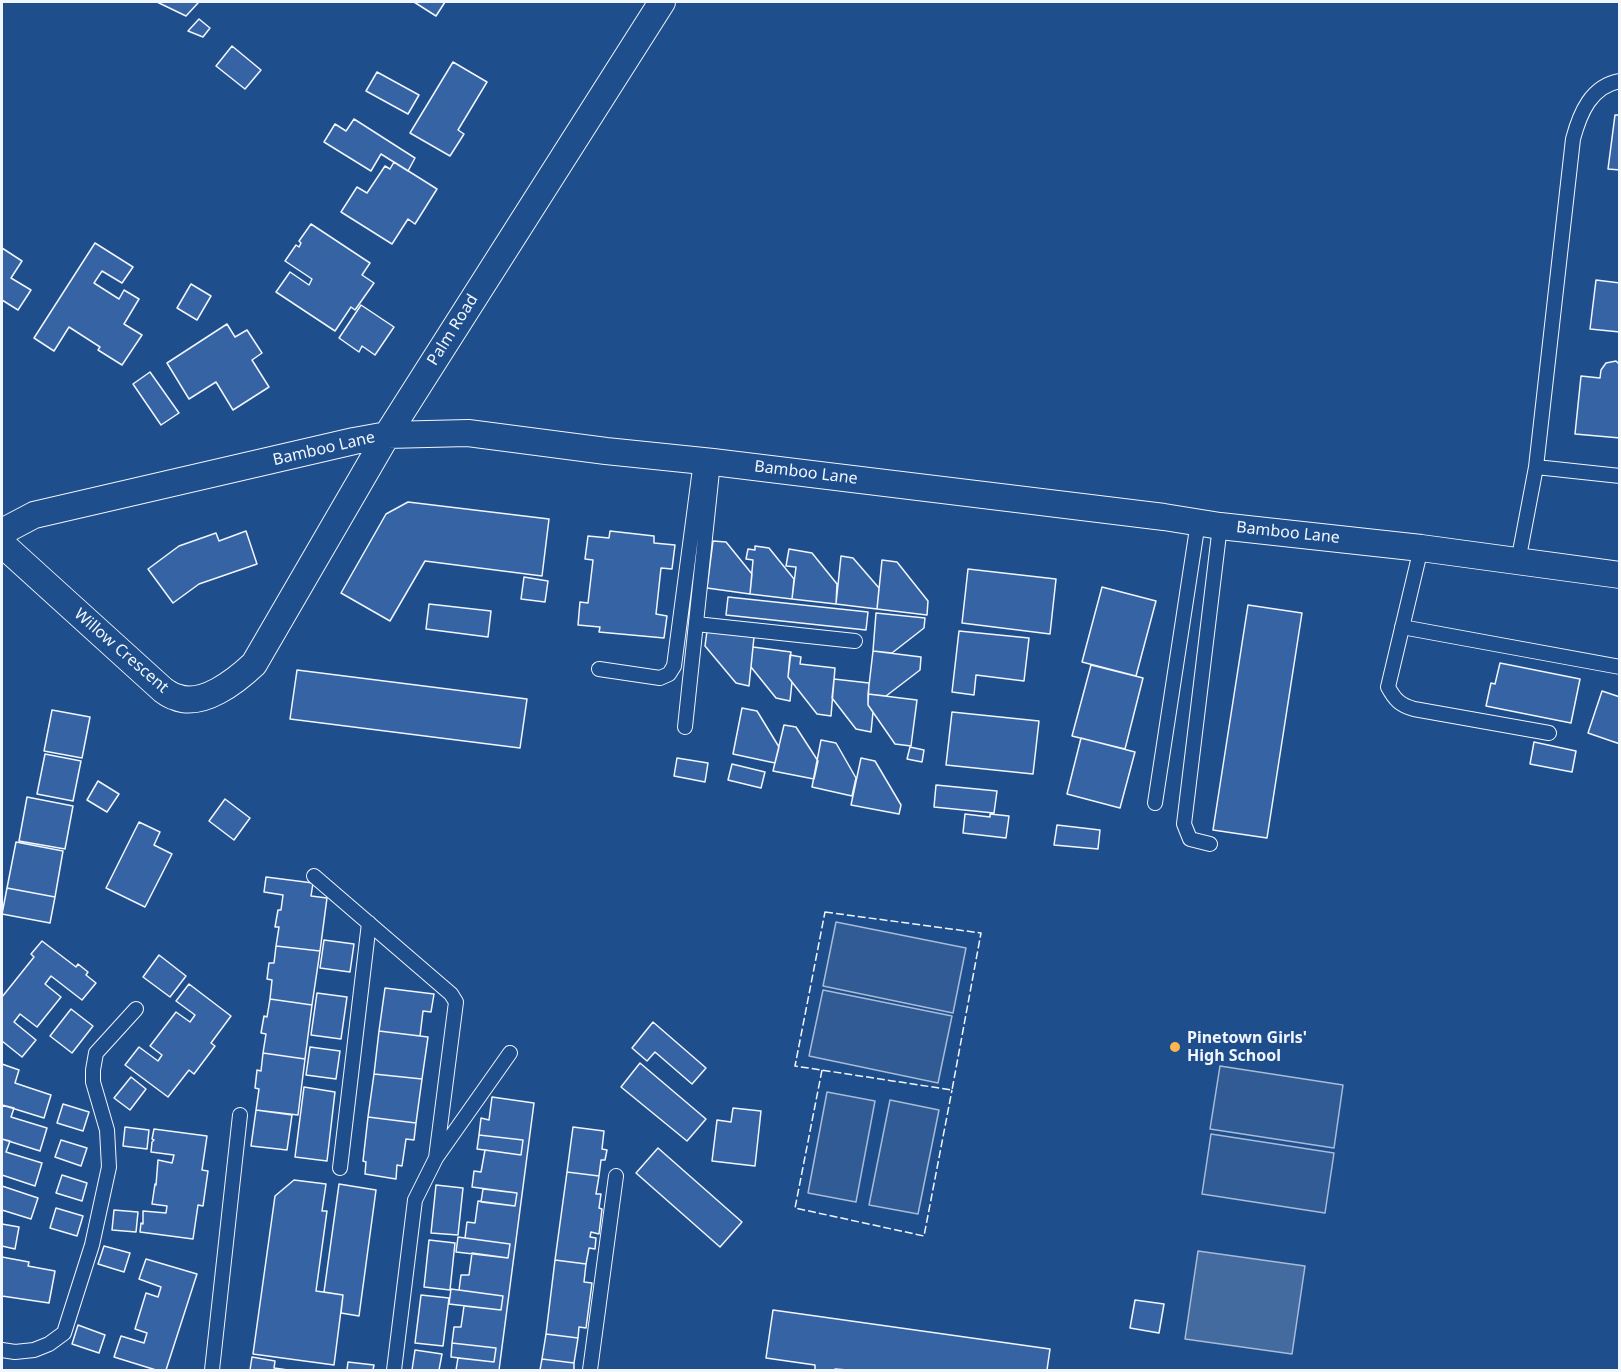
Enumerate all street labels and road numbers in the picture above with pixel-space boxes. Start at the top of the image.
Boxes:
street label: Palm Road [424,291,482,369]
street label: Bamboo Lane [271,428,377,470]
street label: Bamboo Lane [753,457,859,489]
street label: Bamboo Lane [1235,518,1341,548]
street label: Willow Crescent [70,605,172,697]

